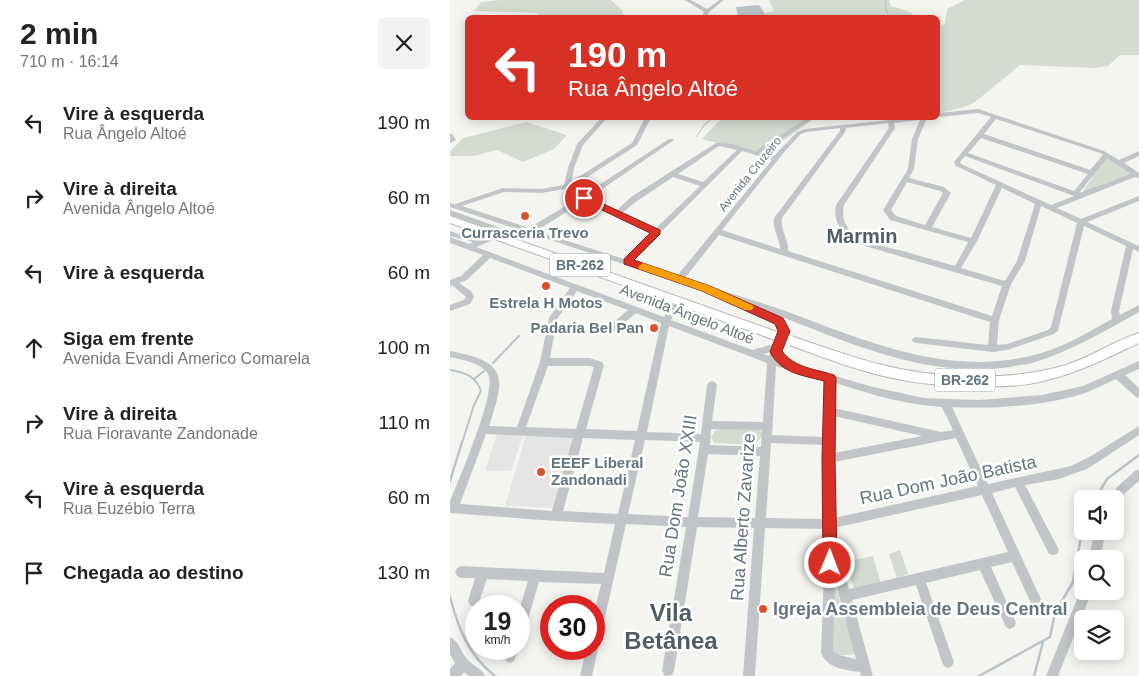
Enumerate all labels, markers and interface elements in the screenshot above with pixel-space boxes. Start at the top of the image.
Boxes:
text: 2 min [20,17,98,50]
button: close [378,17,430,69]
icon: left [485,35,550,100]
text: 190 m [568,35,667,74]
text: 710 m · 16:14 [20,53,119,70]
text: Rua Ângelo Altoé [568,76,738,101]
text: Vire à esquerda [63,103,204,124]
icon: left [20,109,48,137]
text: 190 m [377,112,430,133]
text: Rua Ângelo Altoé [63,125,187,142]
street label: Avenida Cruzeiro [716,134,785,214]
pin [563,177,605,219]
text: Vire à direita [63,178,177,199]
icon: right [20,184,48,212]
icon: arrive [570,184,598,212]
text: 60 m [388,187,430,208]
text: Avenida Ângelo Altoé [63,200,215,217]
marker: Currasceria Trevo [519,210,531,222]
place label: Currasceria Trevo [461,224,589,241]
district label: Marmin [826,225,898,247]
road number: BR-262 [550,254,610,276]
icon: left [20,259,48,287]
text: Vire à esquerda [63,262,204,283]
text: 60 m [388,262,430,283]
marker: Estrela H Motos [540,280,552,292]
street label: Avenida Ângelo Altoé [618,280,757,347]
place label: Estrela H Motos [489,294,603,311]
place label: Padaria Bel Pan [531,319,644,336]
marker: Padaria Bel Pan [648,322,660,334]
text: Siga em frente [63,328,194,349]
icon: ahead [20,334,48,362]
text: 100 m [377,337,430,358]
text: Avenida Evandi Americo Comarela [63,350,310,367]
road number: BR-262 [935,368,995,392]
text: Vire à direita [63,403,177,424]
icon: right [20,409,48,437]
text: 110 m [379,412,430,433]
street label: Rua Dom João XXIII [655,413,701,579]
text: Rua Fioravante Zandonade [63,425,258,442]
street label: Rua Alberto Zavarize [727,432,759,602]
street label: Rua Dom João Batista [858,451,1039,509]
place label: EEEF Liberal Zandonadi [551,454,644,488]
marker: EEEF Liberal Zandonadi [535,466,547,478]
text: Vire à esquerda [63,478,204,499]
icon: left [20,484,48,512]
text: 60 m [388,487,430,508]
map controls [1074,490,1124,660]
button: sound [1074,490,1124,540]
text: Rua Euzébio Terra [63,500,195,517]
position arrow [803,536,855,588]
button: search [1074,550,1124,600]
icon: arrive [20,559,48,587]
text: Chegada ao destino [63,562,244,583]
text: 130 m [377,562,430,583]
speed limit sign: 30 [540,595,605,660]
district label: Vila Betânea [624,599,718,654]
place label: Igreja Assembleia de Deus Central [773,599,1067,619]
marker: Igreja Assembleia de Deus Central [757,603,769,615]
text: 19 [484,607,511,635]
button: layers [1074,610,1124,660]
text: km/h [484,633,511,647]

